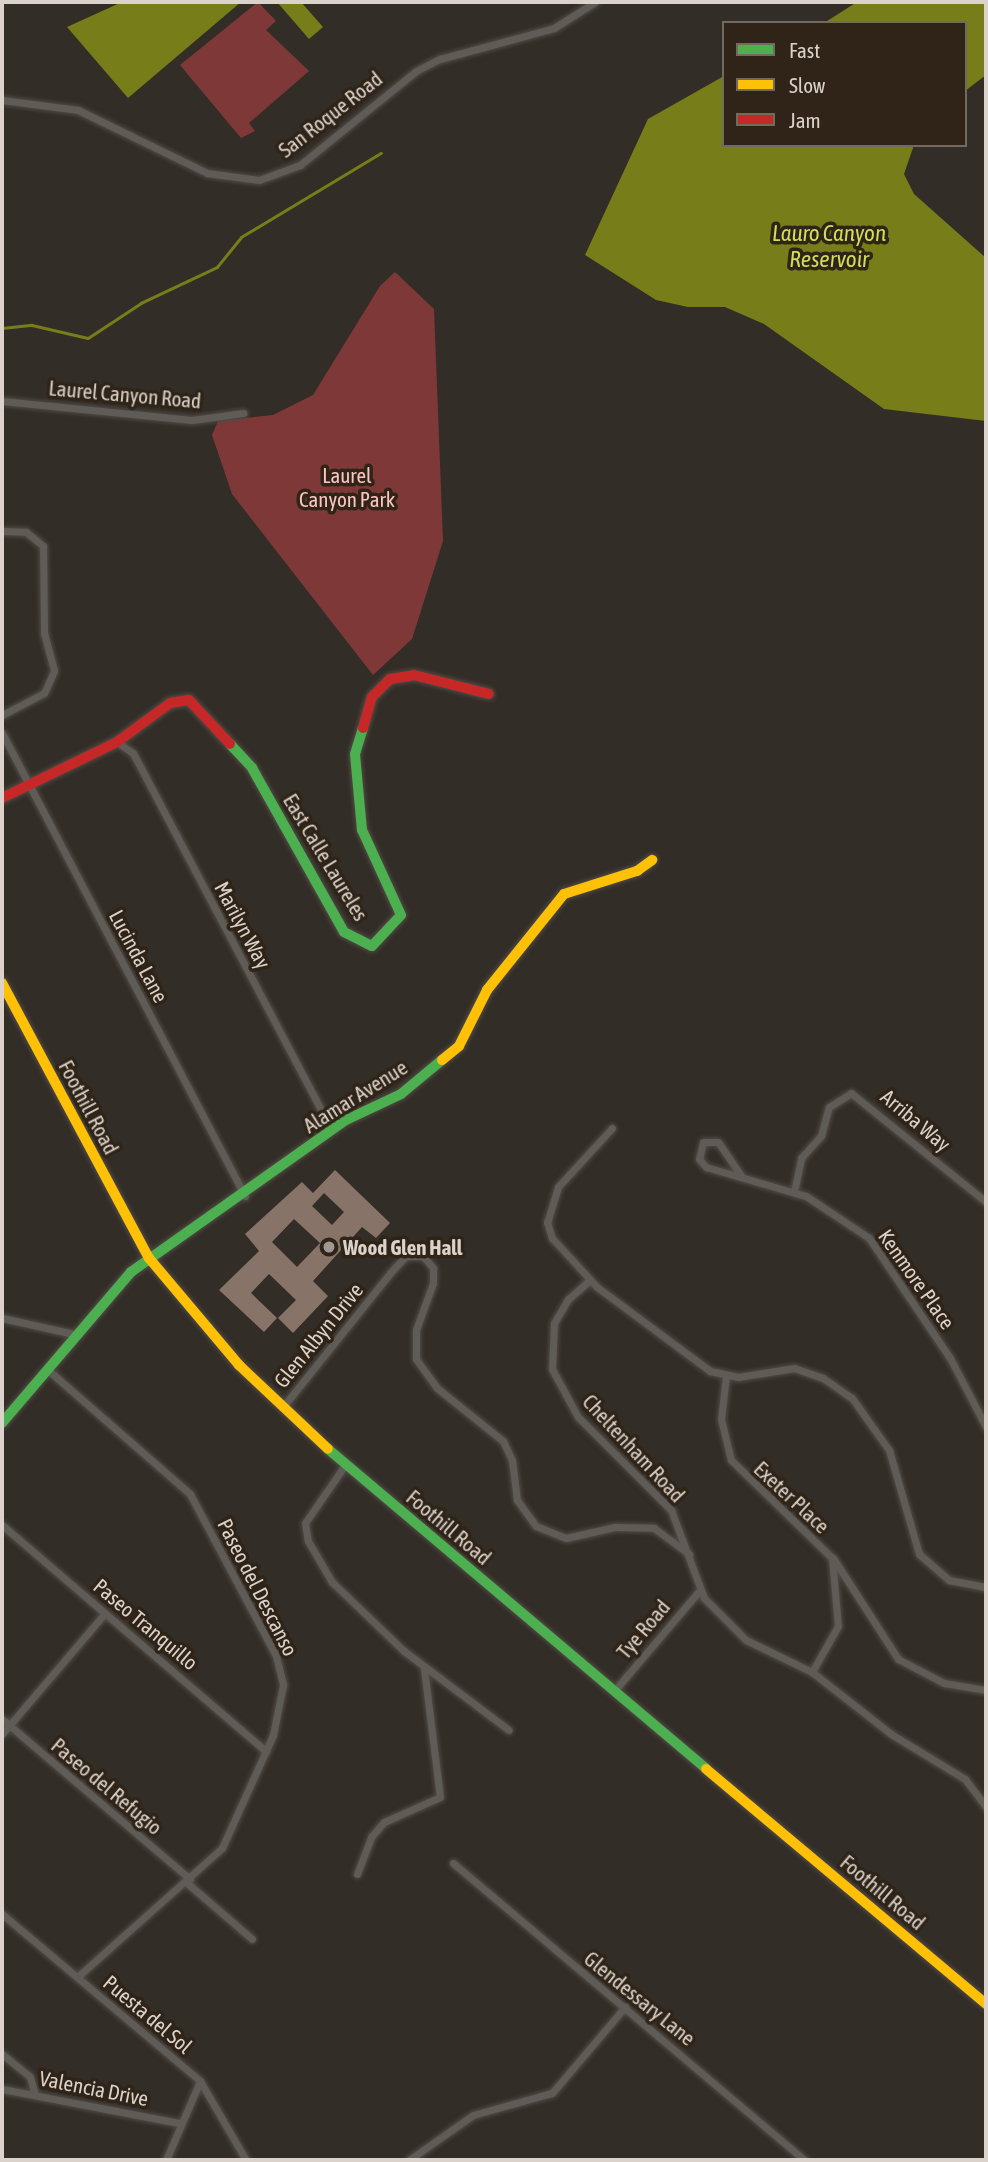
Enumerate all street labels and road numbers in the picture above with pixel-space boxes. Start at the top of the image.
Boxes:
street label: San Roque Road [273,66,387,162]
street label: Laurel Canyon Road [48,375,202,413]
street label: East Calle Laureles [278,789,374,925]
street label: Marilyn Way [210,877,276,973]
street label: Lucinda Lane [104,905,174,1007]
street label: Alamar Avenue [298,1054,412,1138]
street label: Foothill Road [54,1056,124,1158]
street label: Arriba Way [876,1084,956,1156]
street label: Kenmore Place [873,1224,961,1334]
street label: Glen Albyn Drive [268,1278,368,1392]
street label: Cheltenham Road [578,1389,690,1507]
street label: Exeter Place [749,1456,835,1538]
street label: Foothill Road [401,1484,497,1570]
street label: Paseo del Descanso [213,1514,303,1660]
street label: Paseo Tranquillo [89,1573,203,1675]
street label: Tye Road [611,1594,675,1664]
street label: Paseo del Refugio [46,1732,168,1840]
street label: Foothill Road [835,1849,931,1935]
street label: Glendessary Lane [579,1946,701,2050]
street label: Puesta del Sol [98,1970,198,2058]
street label: Valencia Drive [37,2065,151,2111]

